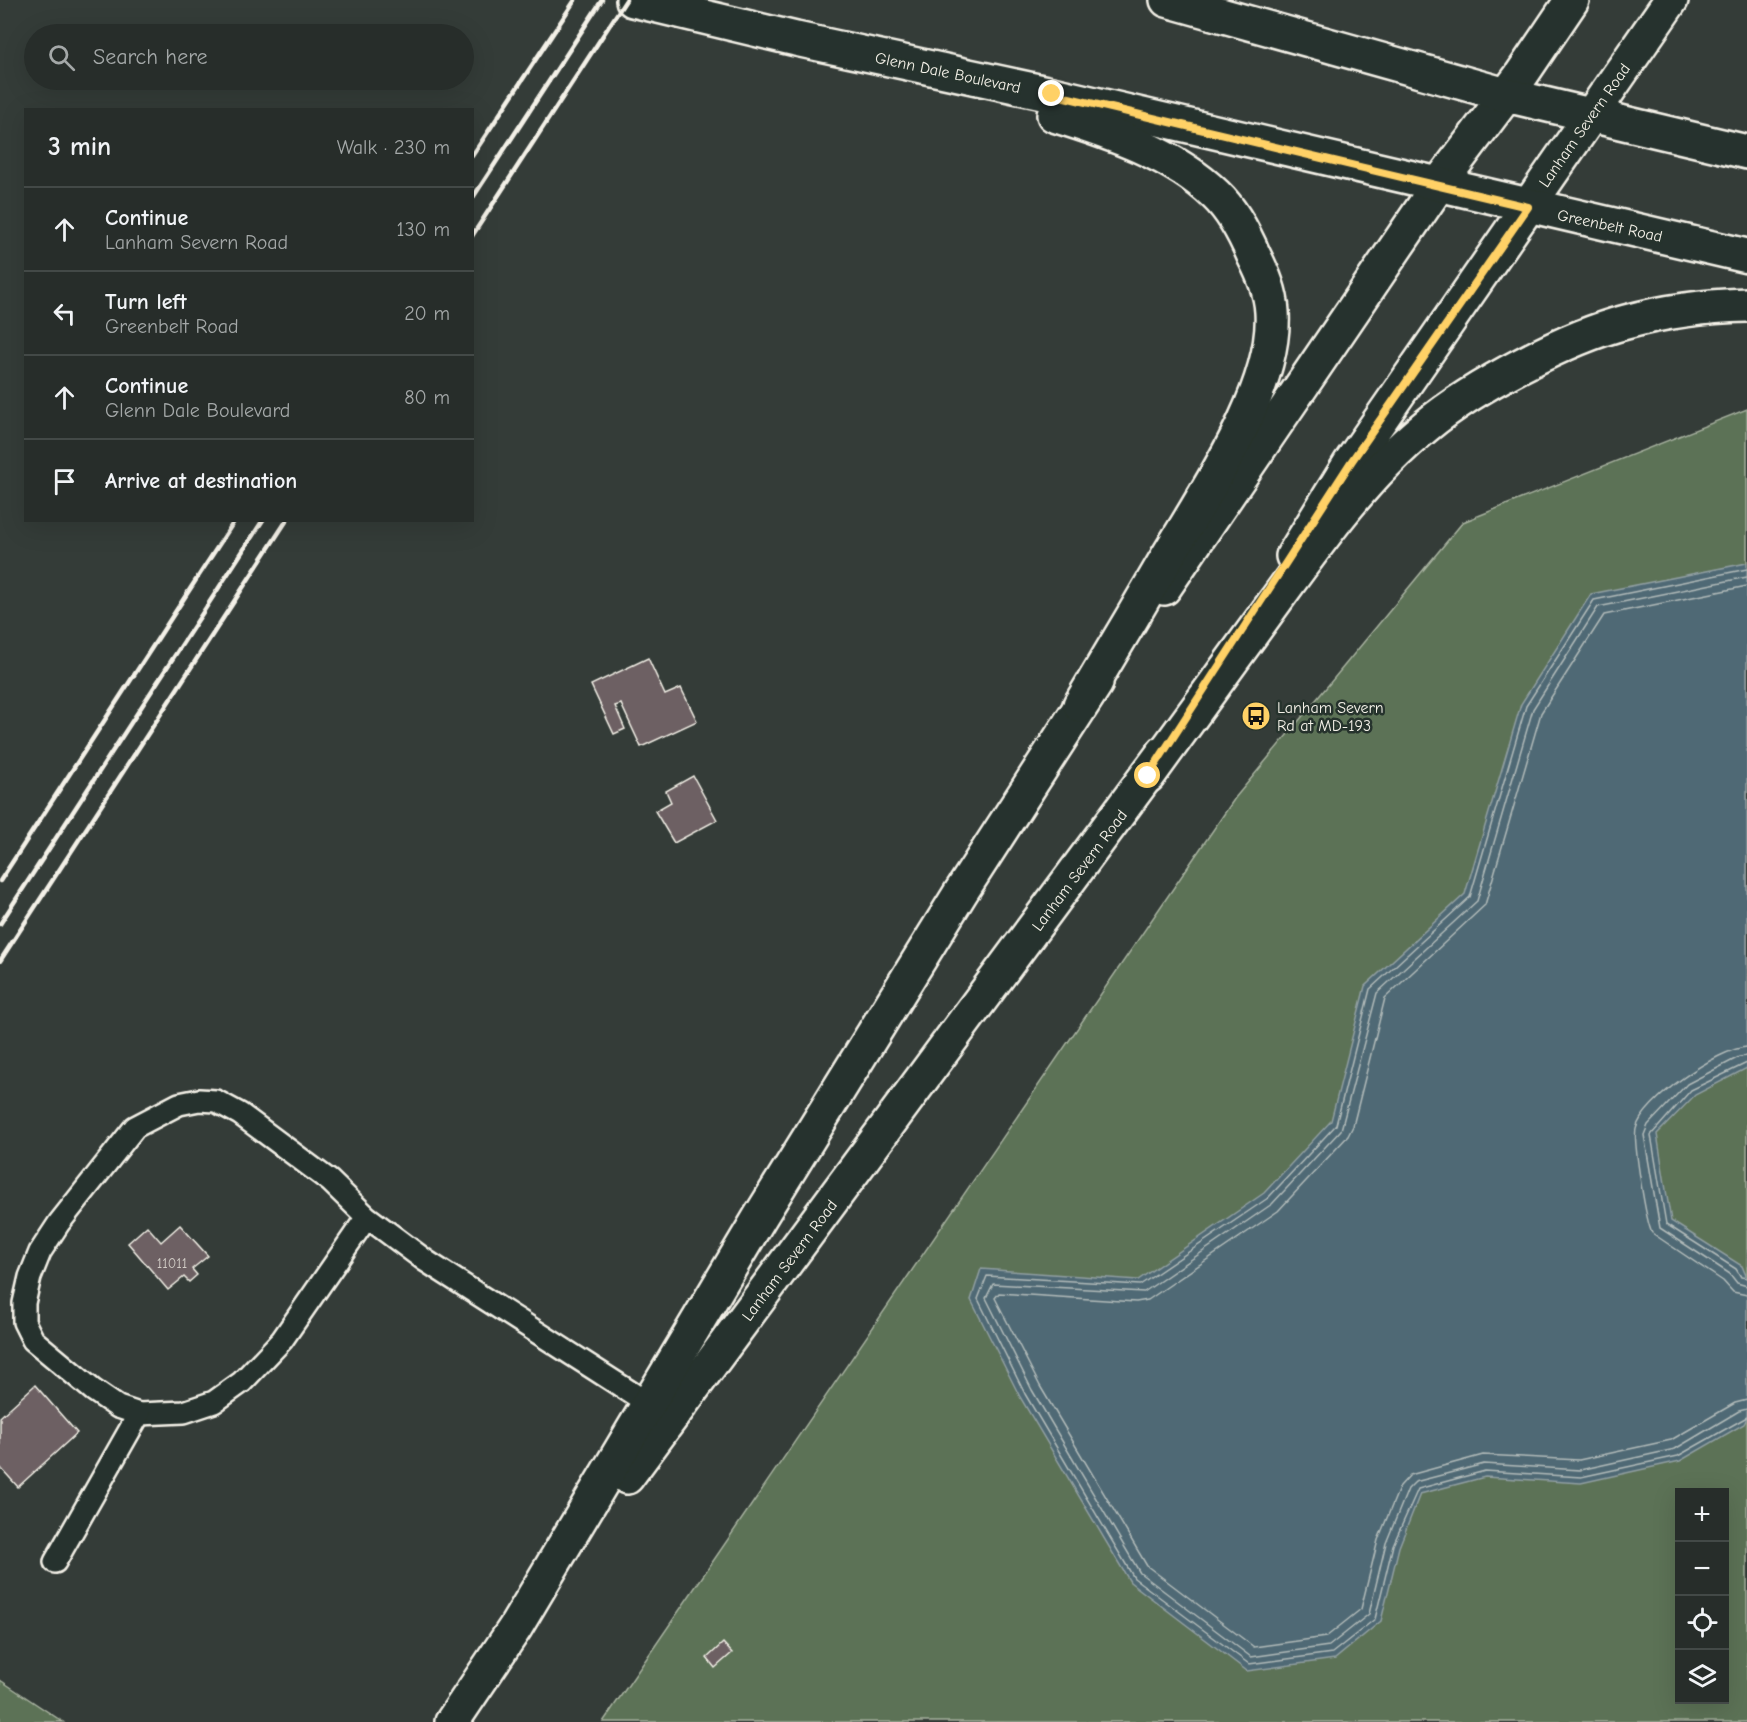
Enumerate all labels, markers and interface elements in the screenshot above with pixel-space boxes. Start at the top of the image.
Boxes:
search box [24,24,474,90]
icon: search [45,41,78,74]
text: Search here [93,44,208,70]
street label: Glenn Dale Boulevard [873,49,1022,97]
street label: Lanham Severn Road [1535,60,1634,191]
route end [1038,80,1064,106]
text: 3 min [48,132,111,162]
text: Walk · 230 m [337,136,450,159]
text: Continue [105,205,188,231]
street label: Greenbelt Road [1556,206,1664,246]
icon: ahead [48,213,81,246]
text: 130 m [397,218,450,241]
text: Lanham Severn Road [105,231,288,254]
text: Turn left [105,289,187,315]
icon: left [48,297,81,330]
text: 20 m [404,302,450,325]
text: Greenbelt Road [105,315,239,338]
text: Continue [105,373,188,399]
icon: ahead [48,381,81,414]
text: 80 m [404,386,450,409]
text: Glenn Dale Boulevard [105,399,290,422]
icon: arrive [48,465,81,498]
text: Arrive at destination [105,468,297,494]
place label: Lanham Severn Rd at MD-193 [1277,699,1384,735]
bus stop icon: Lanham Severn Rd at MD-193 [1240,700,1272,732]
route start [1134,762,1160,788]
street label: Lanham Severn Road [1029,807,1131,935]
street label: Lanham Severn Road [739,1197,841,1325]
house number: 11011 [157,1255,187,1272]
map controls [1675,1488,1729,1704]
button: + [1675,1488,1729,1542]
button: − [1675,1542,1729,1596]
button: locate [1675,1596,1729,1650]
button: layers [1675,1650,1729,1704]

